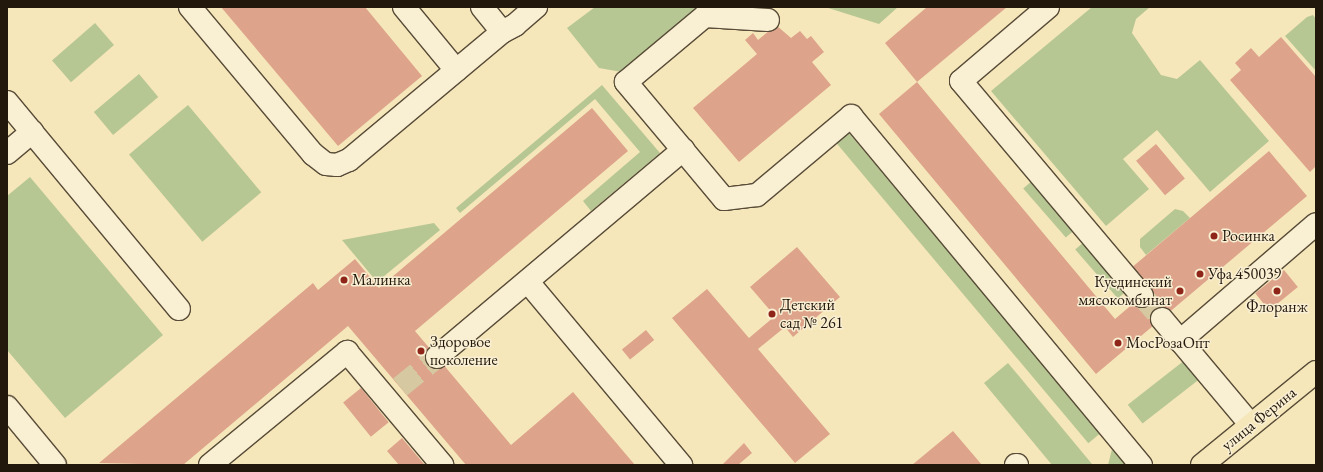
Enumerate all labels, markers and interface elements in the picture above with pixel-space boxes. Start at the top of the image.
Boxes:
place label: Росинка [1222,226,1275,246]
marker: Росинка [1209,231,1219,241]
place label: Уфа 450039 [1208,264,1281,284]
marker: Уфа 450039 [1195,269,1205,279]
place label: Малинка [352,270,411,290]
place label: Куединский мясокомбинат [1078,272,1172,310]
marker: Малинка [339,275,349,285]
marker: Куединский мясокомбинат [1175,286,1185,296]
marker: Флоранж [1272,286,1282,296]
place label: Детский сад № 261 [780,295,843,333]
place label: Флоранж [1246,297,1308,317]
marker: Детский сад № 261 [767,309,777,319]
place label: Здоровое поколение [430,332,498,370]
place label: МосРозаОпт [1126,333,1210,353]
marker: МосРозаОпт [1113,338,1123,348]
marker: Здоровое поколение [415,345,427,357]
street label: улица Ферина [1218,383,1300,455]

